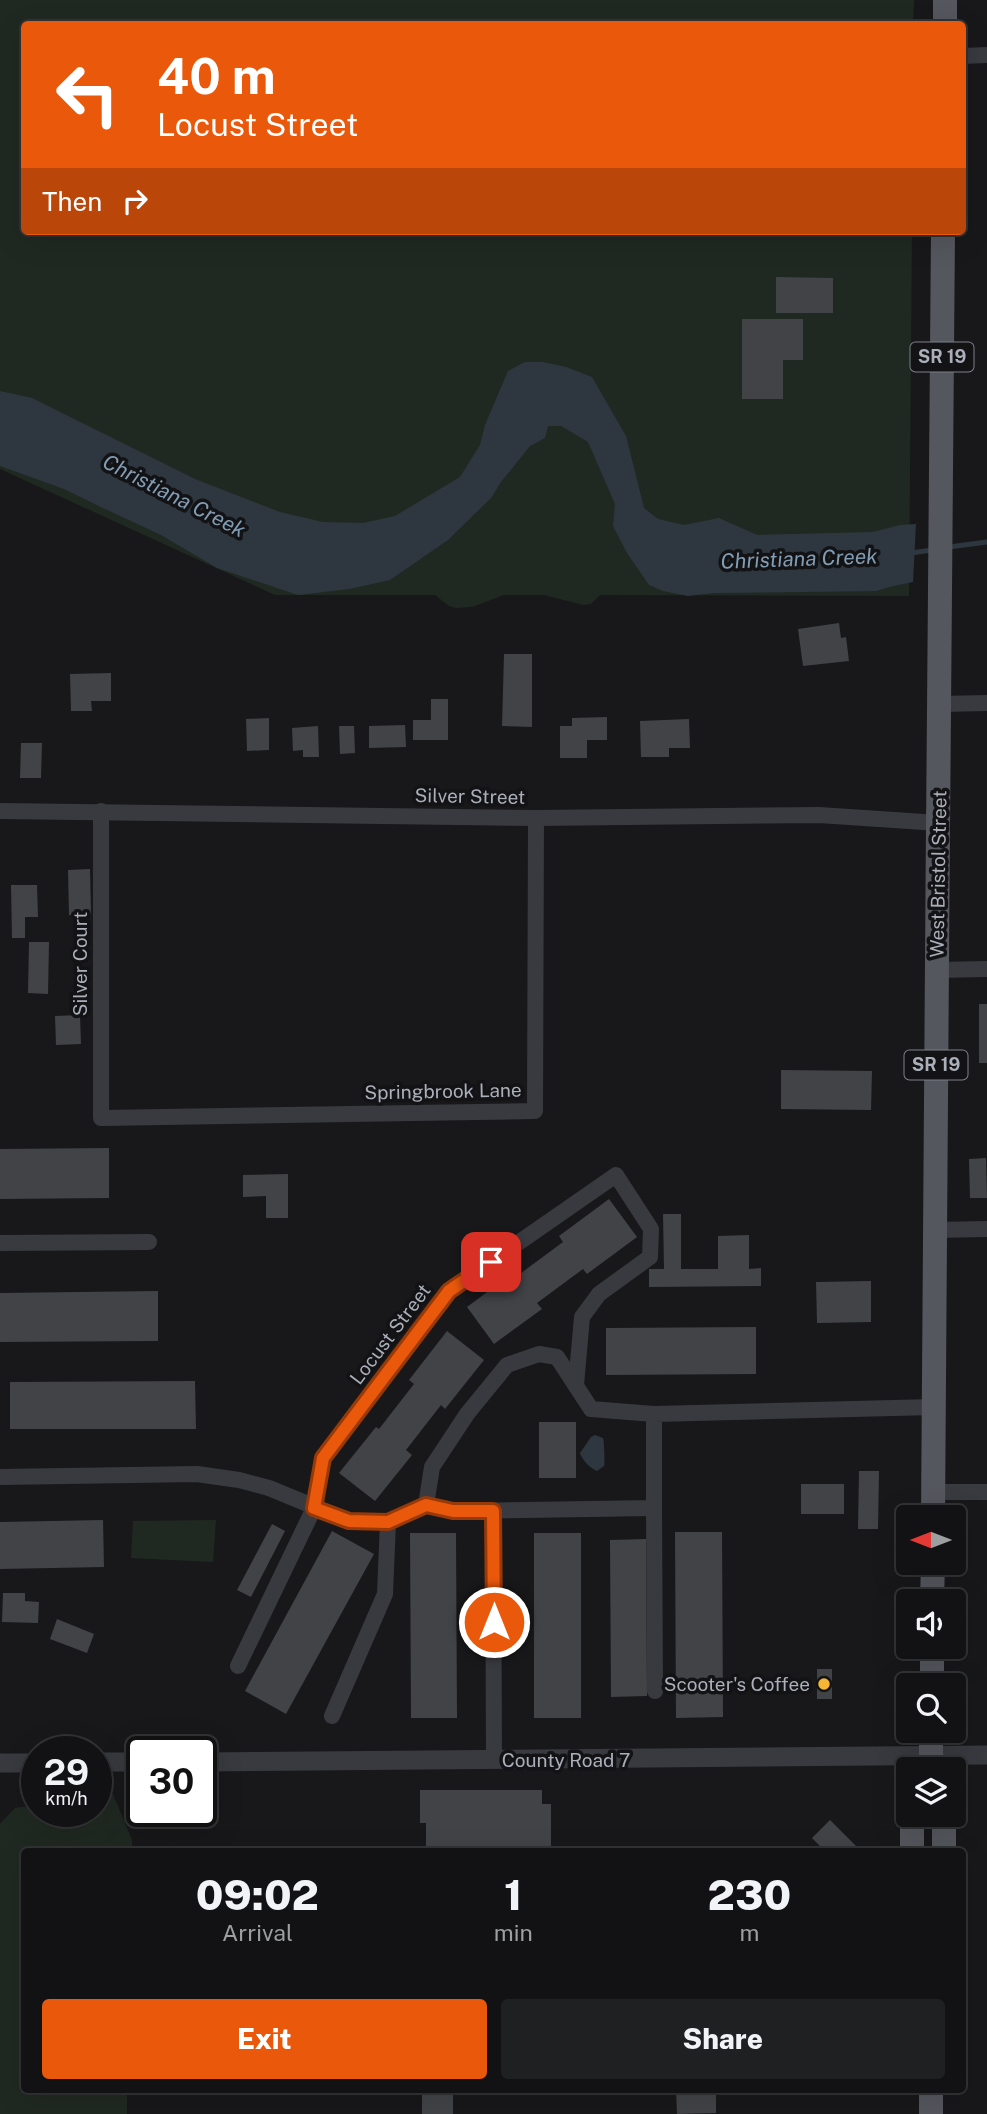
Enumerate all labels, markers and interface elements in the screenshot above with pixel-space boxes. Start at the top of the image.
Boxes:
text: 40 m [157,47,276,105]
icon: left [42,49,133,140]
text: Locust Street [157,106,358,143]
icon: right [116,182,154,220]
text: Then [42,186,102,217]
road number: SR 19 [911,342,974,372]
water label: Christiana Creek [99,449,250,543]
water label: Christiana Creek [720,543,878,574]
street label: Silver Street [414,784,526,808]
street label: West Bristol Street [926,790,950,958]
street label: Silver Court [69,912,91,1016]
road number: SR 19 [904,1050,968,1080]
street label: Springbrook Lane [364,1079,522,1103]
pin [461,1232,521,1292]
icon: arrive [472,1243,510,1281]
street label: Locust Street [345,1280,435,1388]
north arrow [896,1505,966,1575]
map controls [896,1505,966,1827]
position arrow [457,1585,531,1659]
button: sound [896,1589,966,1659]
place label: Scooter's Coffee [664,1673,810,1695]
button: search [896,1673,966,1743]
marker: Scooter's Coffee [816,1676,832,1692]
speed limit sign: 30 [126,1736,217,1827]
street label: County Road 7 [502,1749,630,1771]
text: 29 [44,1752,89,1793]
button: layers [896,1757,966,1827]
text: km/h [45,1788,88,1809]
text: 09:02 [196,1870,319,1919]
text: 1 [504,1870,522,1919]
text: 230 [708,1870,791,1919]
text: Arrival [222,1919,293,1946]
text: min [494,1919,533,1946]
text: m [739,1919,759,1946]
button: Exit [42,1999,487,2079]
button: Share [501,1999,945,2079]

